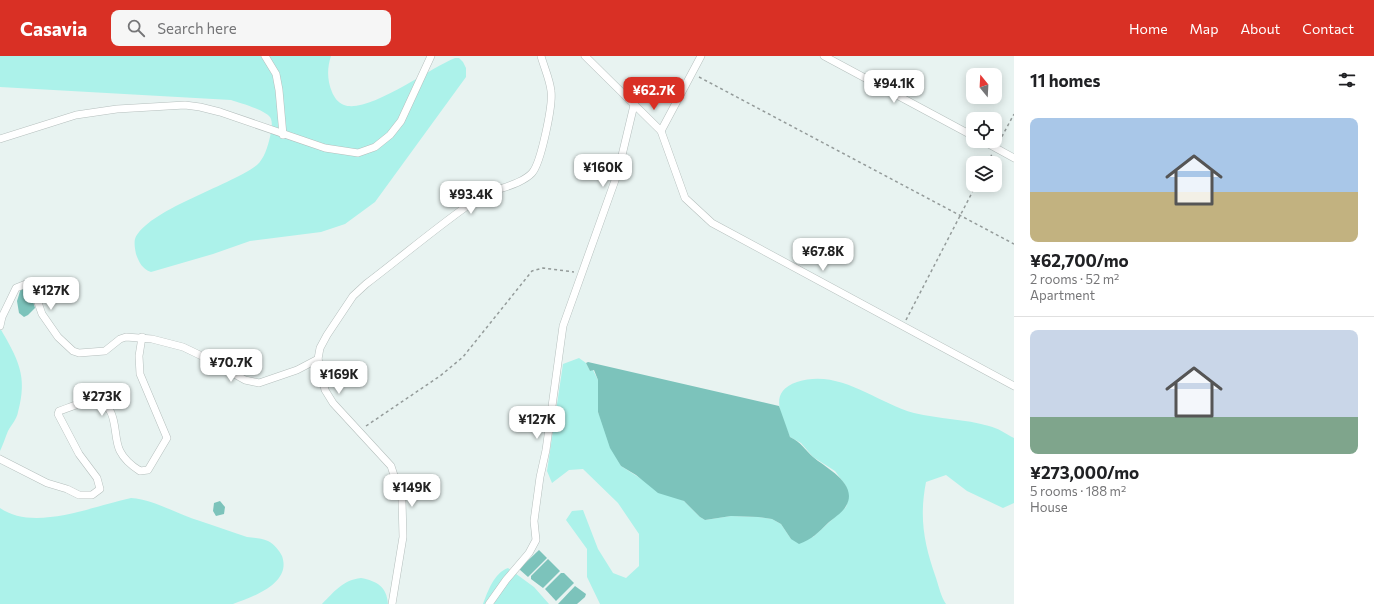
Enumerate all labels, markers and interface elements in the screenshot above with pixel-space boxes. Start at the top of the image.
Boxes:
search box [111,10,391,46]
text: Casavia [20,17,87,40]
icon: search [125,17,147,39]
text: Search here [157,19,237,37]
text: Home [1129,20,1168,37]
text: Map [1190,20,1218,37]
text: About [1240,20,1280,37]
text: Contact [1302,20,1354,37]
north arrow [966,68,1002,104]
map controls [966,68,1002,192]
icon: filters [1336,69,1358,91]
pin: ¥94.1K [861,70,927,104]
text: 11 homes [1030,70,1100,91]
text: ¥94.1K [873,75,915,91]
pin: ¥62.7K [621,77,687,111]
text: ¥62.7K [632,82,676,98]
button: locate [966,112,1002,148]
icon: home [1158,144,1230,216]
pin: ¥160K [575,154,631,188]
button: layers [966,156,1002,192]
text: ¥160K [583,159,623,175]
pin: ¥93.4K [438,181,504,215]
text: ¥93.4K [449,186,493,202]
pin: ¥67.8K [790,238,856,272]
text: ¥67.8K [802,243,844,259]
text: ¥62,700/mo [1030,250,1129,271]
text: 2 rooms · 52 m² [1030,271,1119,287]
pin: ¥127K [23,277,79,311]
text: ¥127K [32,282,70,298]
text: Apartment [1030,287,1095,303]
pin: ¥70.7K [198,349,264,383]
text: ¥70.7K [209,354,253,370]
icon: home [1158,356,1230,428]
pin: ¥169K [311,361,367,395]
text: ¥169K [319,366,359,382]
pin: ¥273K [74,383,130,417]
text: ¥273K [82,388,122,404]
pin: ¥127K [509,406,565,440]
text: ¥127K [518,411,556,427]
text: ¥273,000/mo [1030,462,1139,483]
pin: ¥149K [384,474,440,508]
text: ¥149K [392,479,432,495]
text: 5 rooms · 188 m² [1030,483,1126,499]
text: House [1030,499,1068,515]

